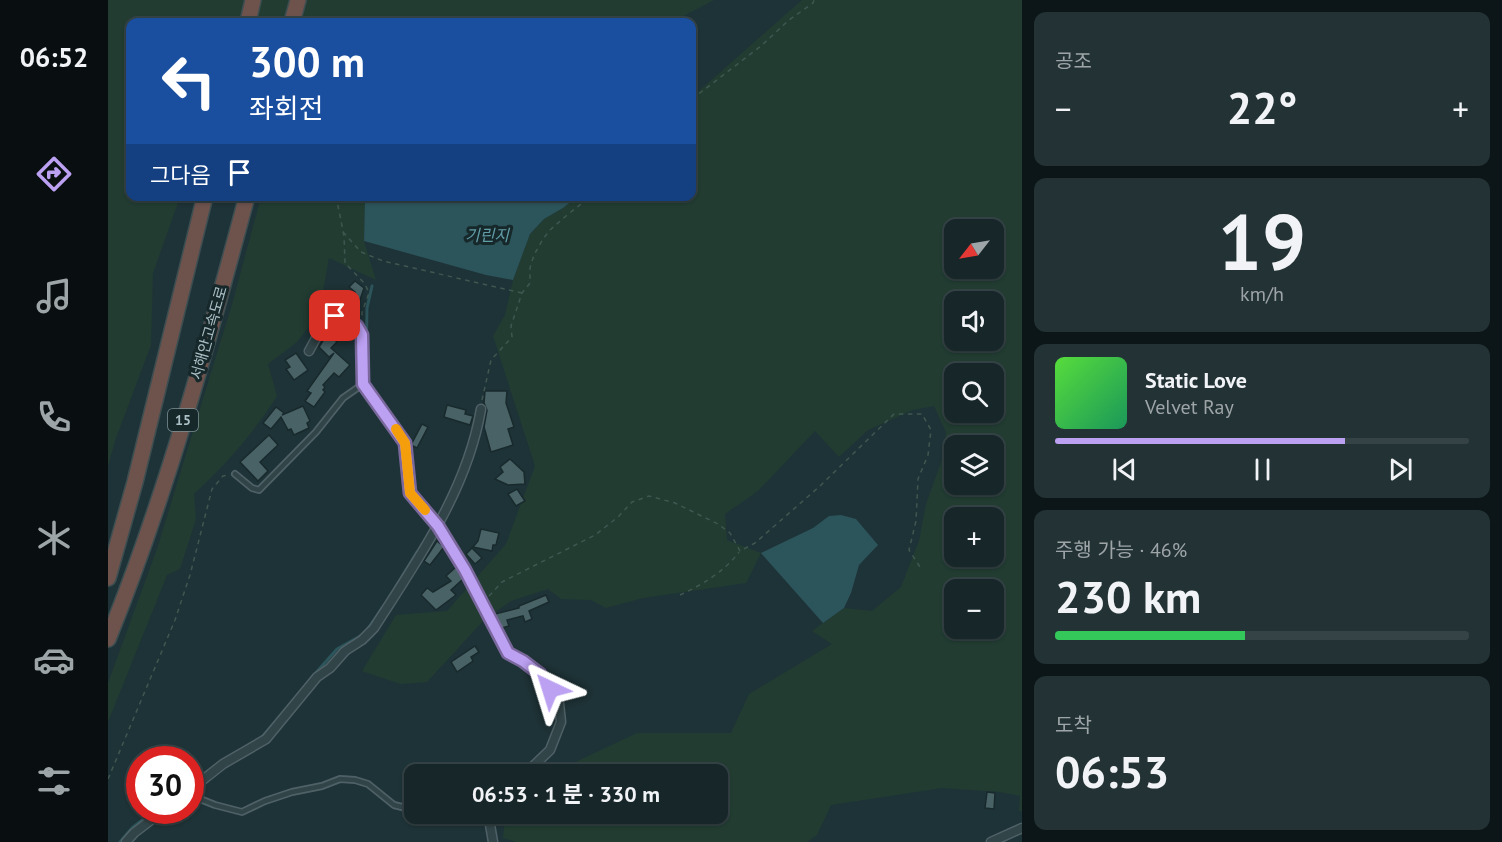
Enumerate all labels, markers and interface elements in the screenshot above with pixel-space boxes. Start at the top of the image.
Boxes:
text: 300 m [249,34,365,89]
text: 06:52 [20,40,88,74]
icon: left [150,42,228,120]
text: 공조 [1055,48,1092,74]
text: 22° [1227,78,1297,136]
text: − [1055,87,1072,130]
text: + [1452,87,1469,130]
text: 좌회전 [249,91,324,125]
icon: directions [33,153,75,195]
icon: arrive [223,156,256,189]
text: 그다음 [150,161,211,189]
text: 19 [1218,191,1306,292]
north arrow [944,219,1004,279]
map controls [944,219,1004,639]
water label: 기린지 [465,225,510,245]
icon: music [33,275,75,317]
text: km/h [1240,281,1284,307]
street label: 서해안고속도로 [186,284,231,382]
pin [309,290,360,341]
button: sound [944,291,1004,351]
icon: arrive [318,299,351,332]
button: search [944,363,1004,423]
text: Static Love [1145,366,1247,394]
text: Velvet Ray [1145,394,1234,420]
icon: phone [33,396,75,438]
road number: 15 [168,409,198,431]
button: layers [944,435,1004,495]
icon: previous [1108,453,1141,486]
icon: pause [1246,453,1279,486]
icon: next [1384,453,1417,486]
button: + [944,507,1004,567]
icon: climate [33,517,75,559]
text: 주행 가능 · 46% [1055,537,1187,563]
text: 230 km [1055,567,1201,625]
button: − [944,579,1004,639]
icon: car [33,639,75,681]
position arrow [518,657,582,721]
text: 도착 [1055,712,1092,738]
text: 06:53 [1055,742,1169,800]
speed limit sign: 30 [126,746,204,824]
icon: filters [33,760,75,802]
text: 06:53 · 1 분 · 330 m [472,780,660,808]

